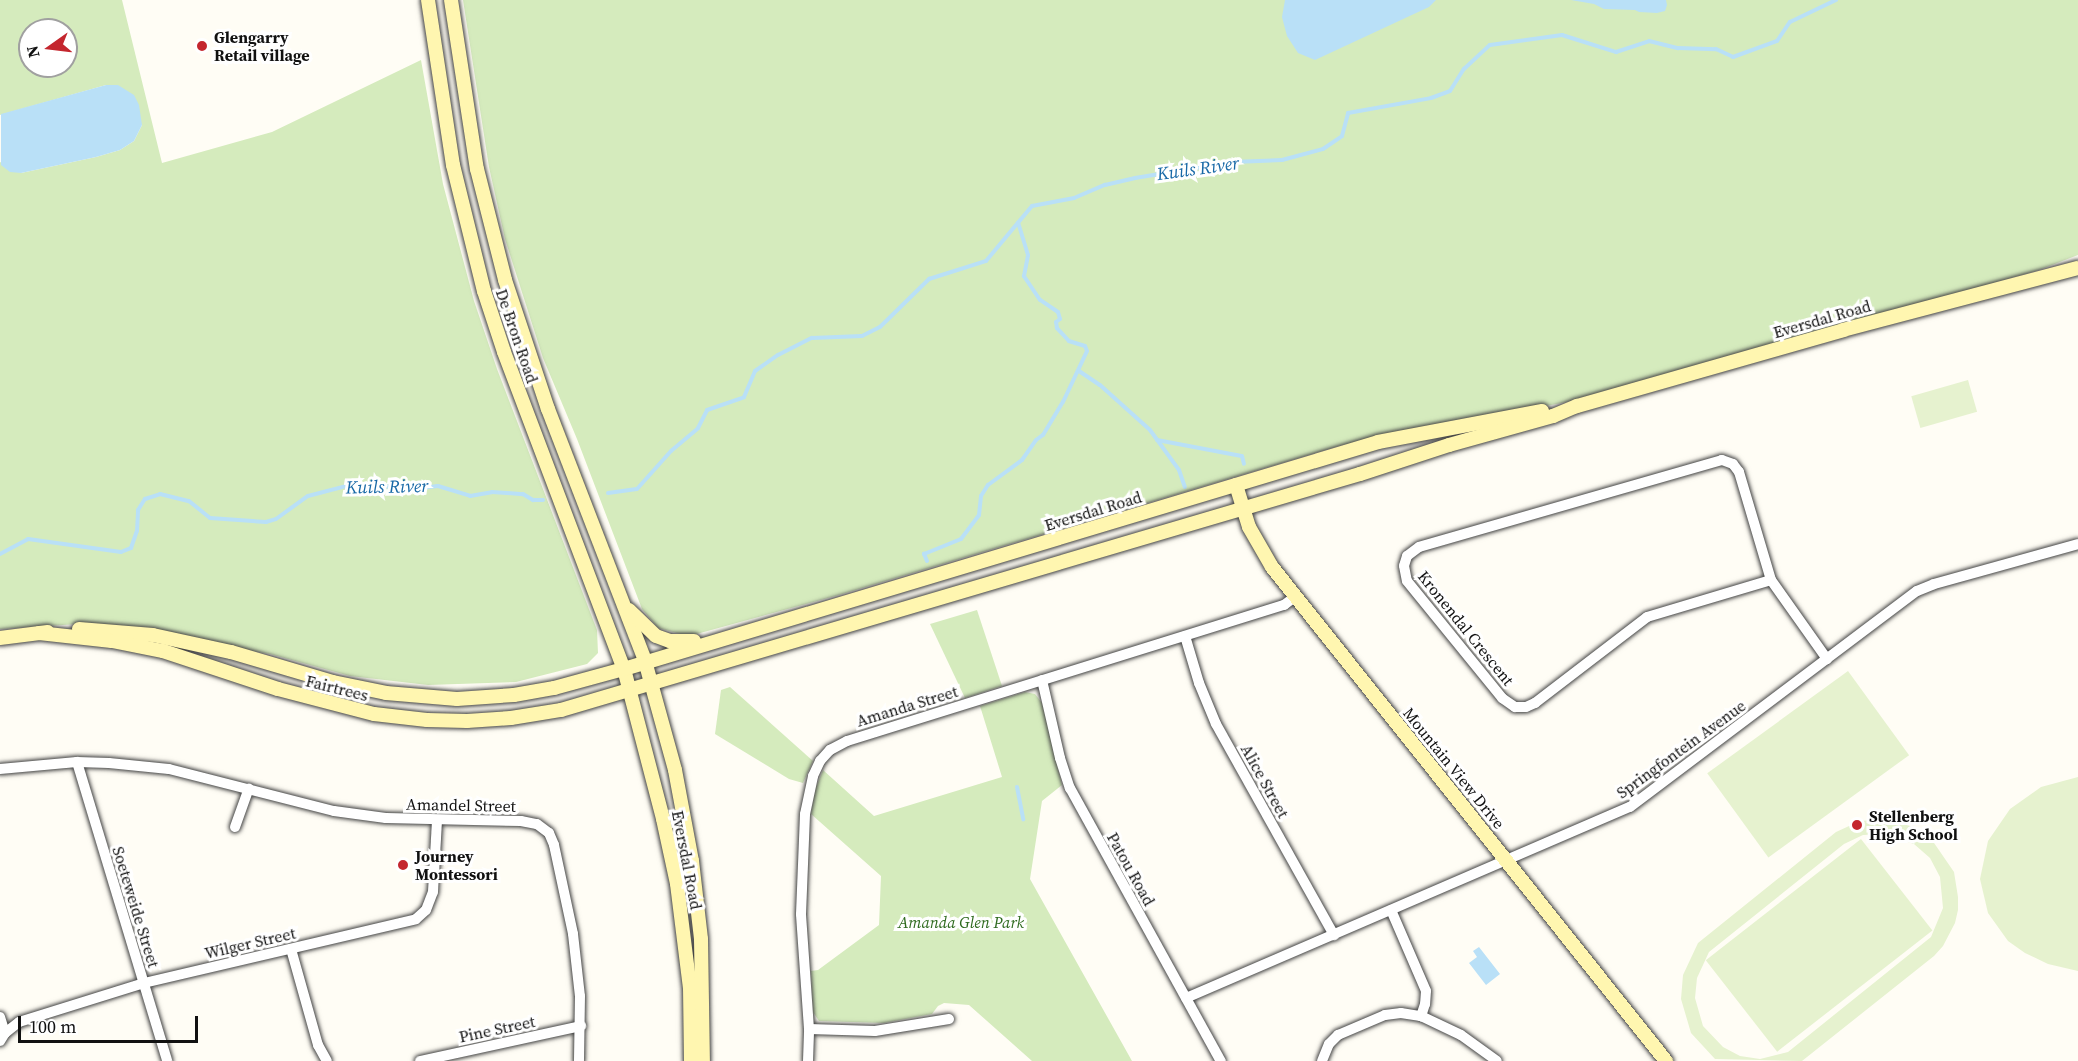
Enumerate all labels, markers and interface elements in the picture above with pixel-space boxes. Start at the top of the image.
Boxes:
north arrow [18,18,78,78]
place label: Glengarry Retail village [214,27,310,65]
marker: Glengarry Retail village [195,39,209,53]
text: N [20,44,45,60]
water label: Kuils River [1155,153,1241,185]
street label: De Bron Road [492,286,542,386]
street label: Eversdal Road [1771,296,1873,342]
water label: Kuils River [345,475,429,499]
street label: Eversdal Road [1042,487,1144,535]
street label: Kronendal Crescent [1414,567,1518,689]
street label: Fairtrees [304,671,370,705]
street label: Amanda Street [854,681,960,731]
street label: Springfontein Avenue [1613,696,1749,802]
street label: Mountain View Drive [1399,703,1509,833]
street label: Alice Street [1237,741,1293,821]
street label: Amandel Street [406,794,516,816]
place label: Stellenberg High School [1869,806,1958,844]
street label: Eversdal Road [668,809,706,911]
marker: Stellenberg High School [1850,818,1864,832]
street label: Patou Road [1103,829,1159,909]
street label: Soeteweide Street [108,844,164,970]
place label: Journey Montessori [415,846,498,884]
marker: Journey Montessori [396,858,410,872]
park label: Amanda Glen Park [898,912,1024,932]
street label: Wilger Street [203,923,297,963]
scale bar [21,1004,201,1042]
street label: Pine Street [457,1012,537,1046]
text: 100 m [29,1014,76,1039]

